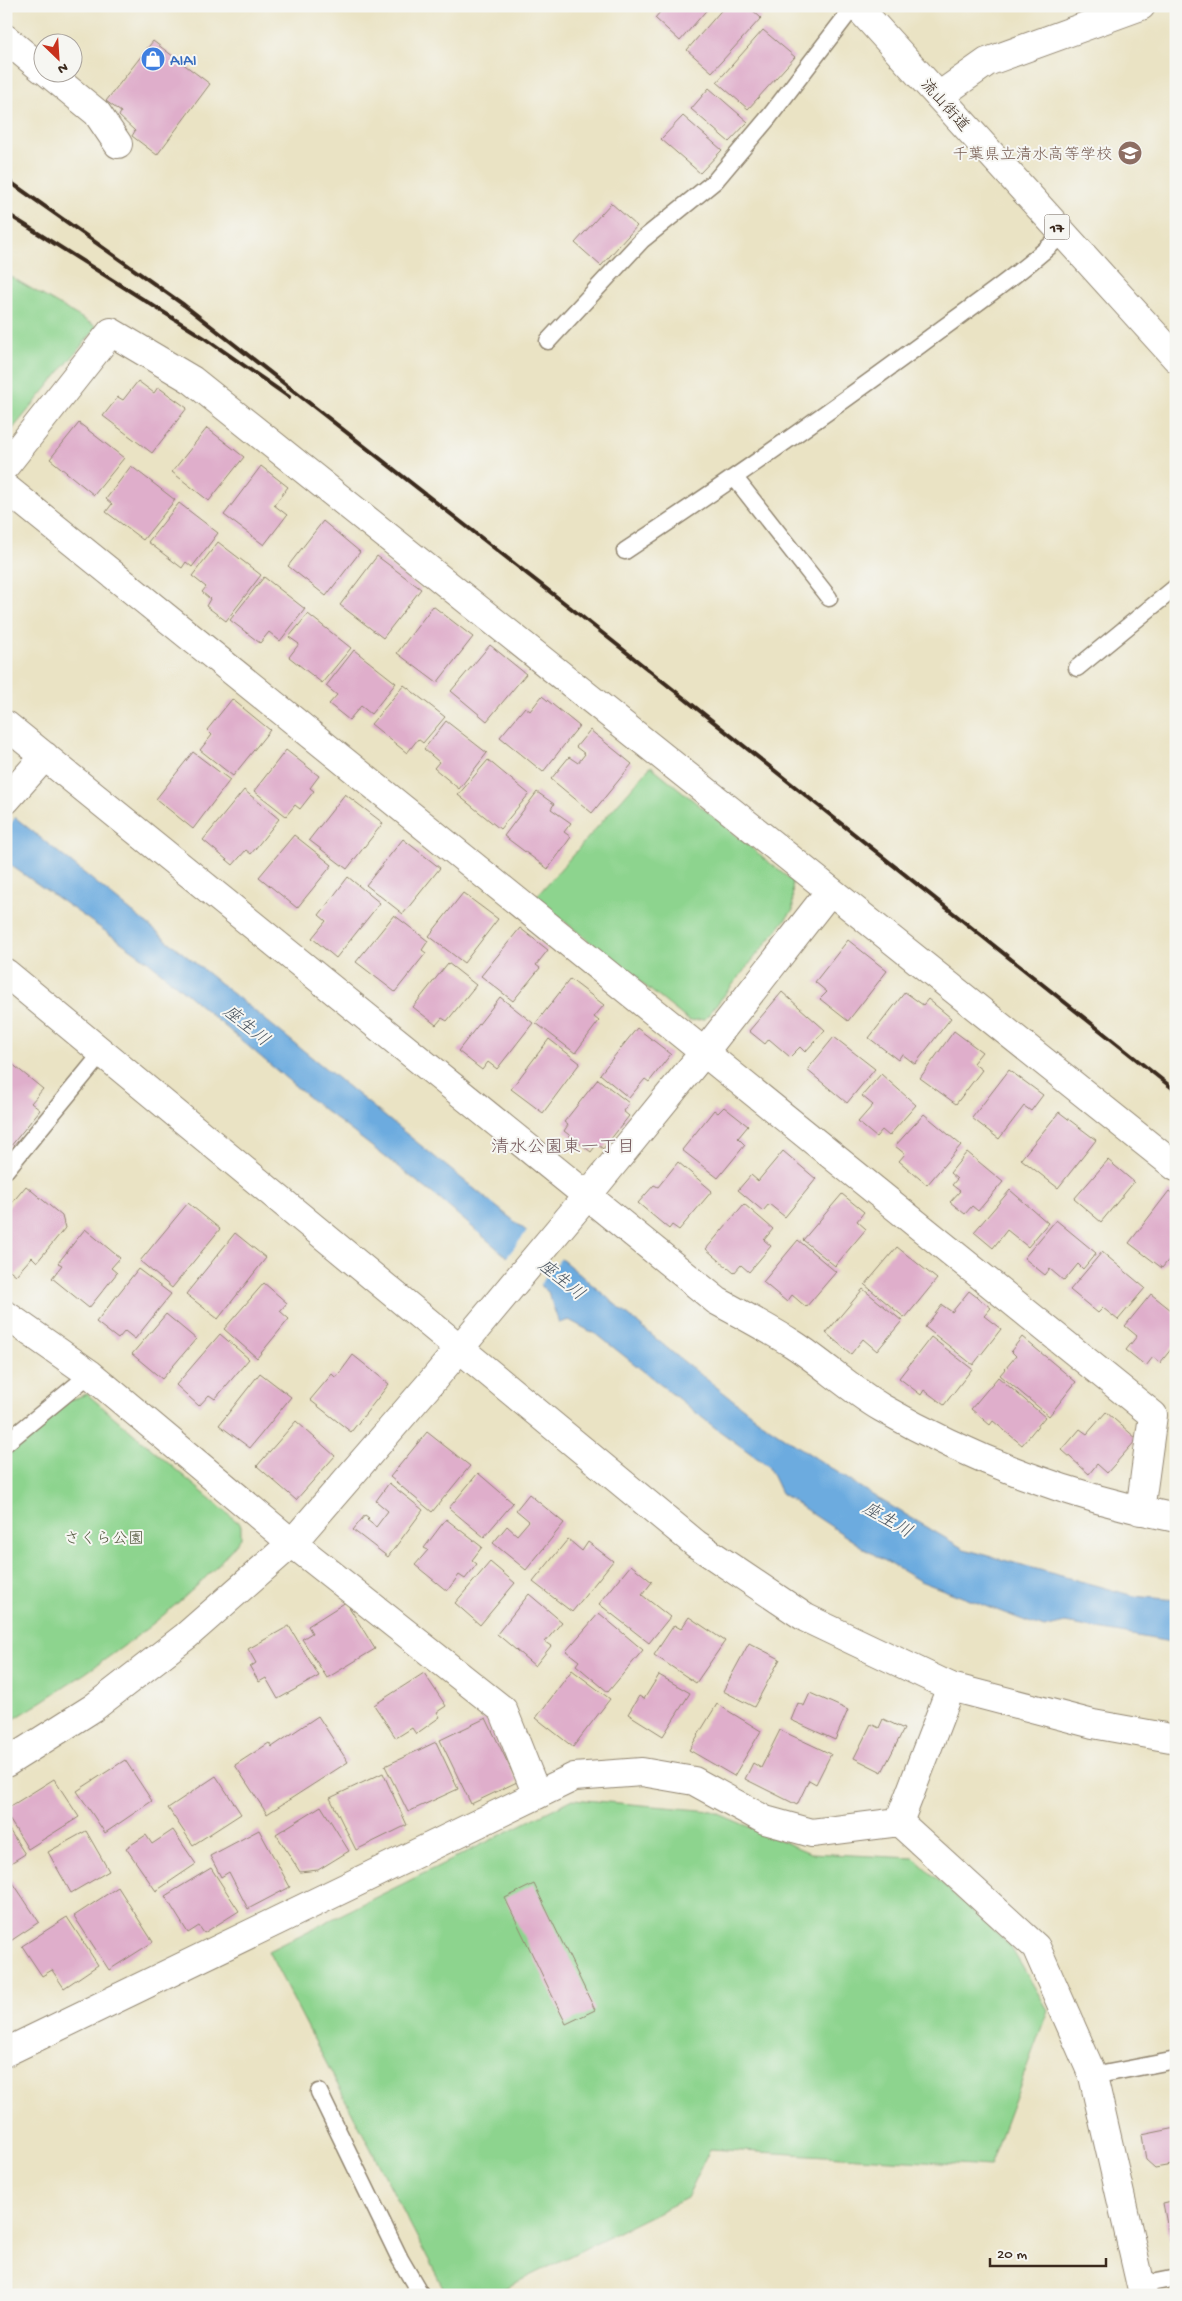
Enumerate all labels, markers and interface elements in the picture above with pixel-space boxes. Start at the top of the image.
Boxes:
north arrow [32,32,82,82]
shop icon: AIAI [140,46,166,72]
place label: AIAI [170,53,197,72]
text: N [55,58,70,77]
street label: 流山街道 [915,76,973,136]
school or university icon: 千葉県立清水高等学校 [1117,140,1143,166]
place label: 千葉県立清水高等学校 [952,145,1112,166]
road number: 17 [1044,214,1070,240]
water label: 座生川 [218,1001,274,1052]
district label: 清水公園東一丁目 [491,1137,635,1159]
water label: 座生川 [533,1255,589,1306]
water label: 座生川 [858,1498,916,1544]
park label: さくら公園 [64,1530,144,1550]
scale bar [990,2236,1106,2268]
text: 20 m [997,2246,1027,2264]

